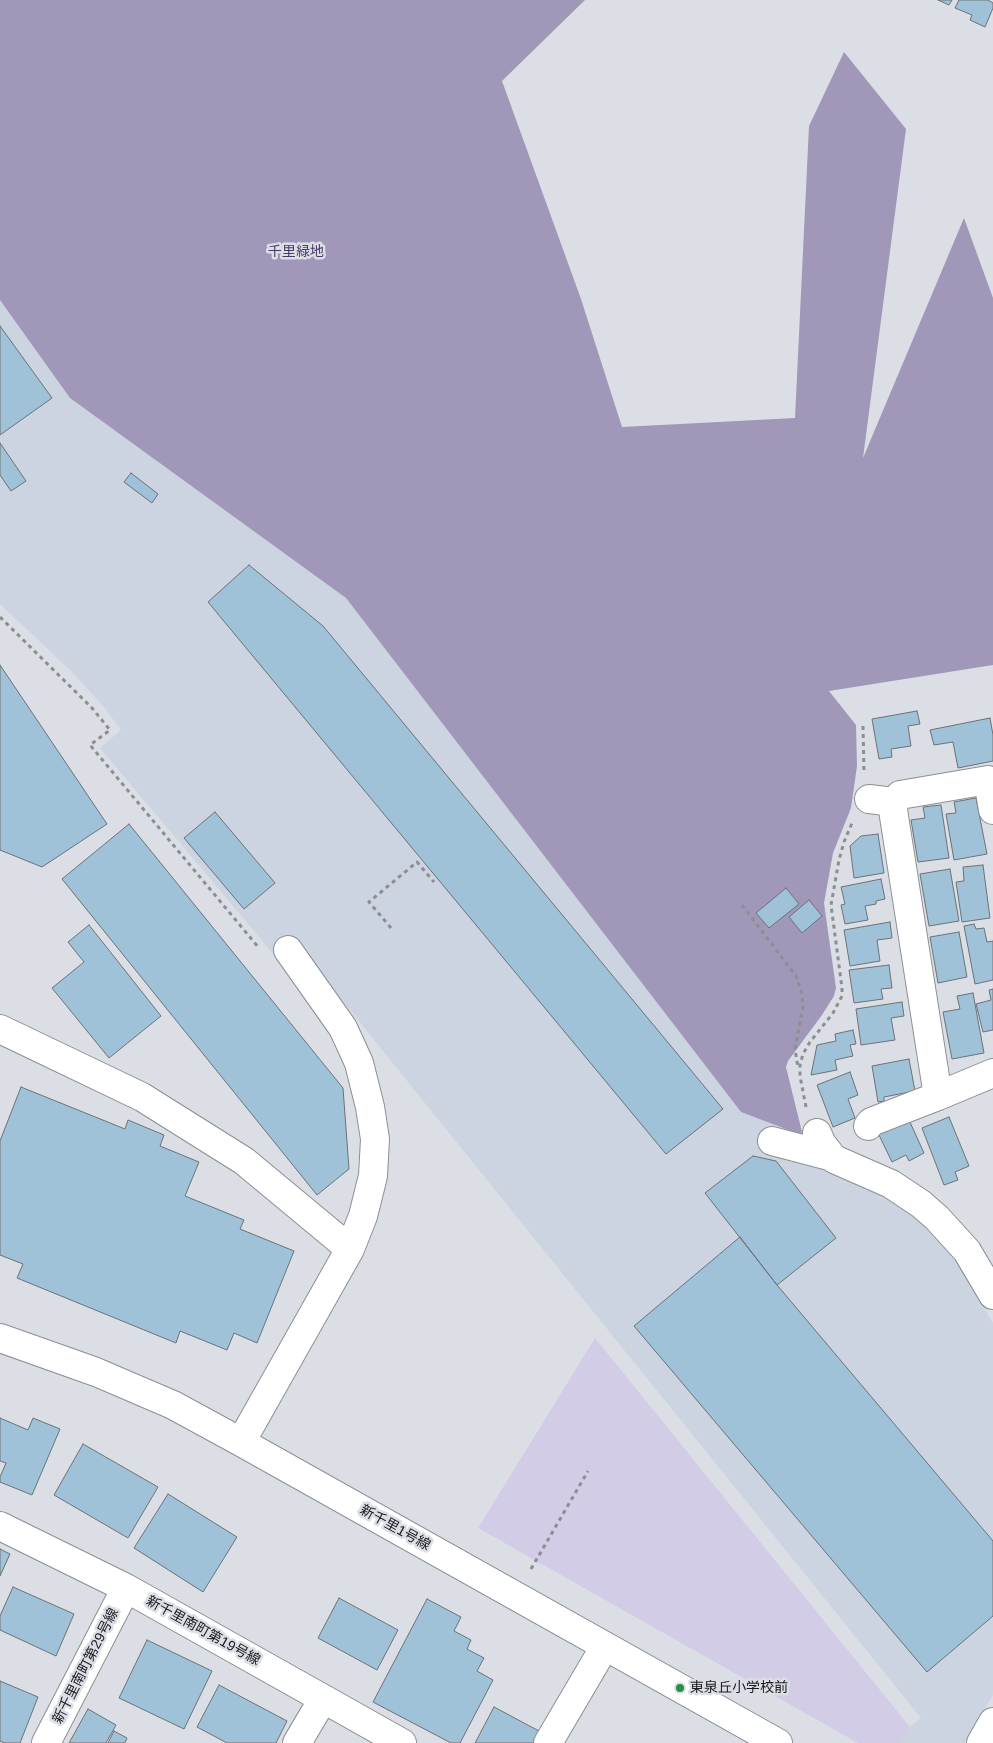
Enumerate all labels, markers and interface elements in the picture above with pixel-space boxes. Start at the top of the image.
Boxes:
park label: 千里緑地 [268,244,324,260]
street label: 新千里1号線 [357,1502,433,1554]
street label: 新千里南町第19号線 [143,1593,263,1669]
street label: 新千里南町第29号線 [50,1605,122,1727]
place label: 東泉丘小学校前 [690,1680,788,1696]
marker: 東泉丘小学校前 [674,1682,686,1694]

